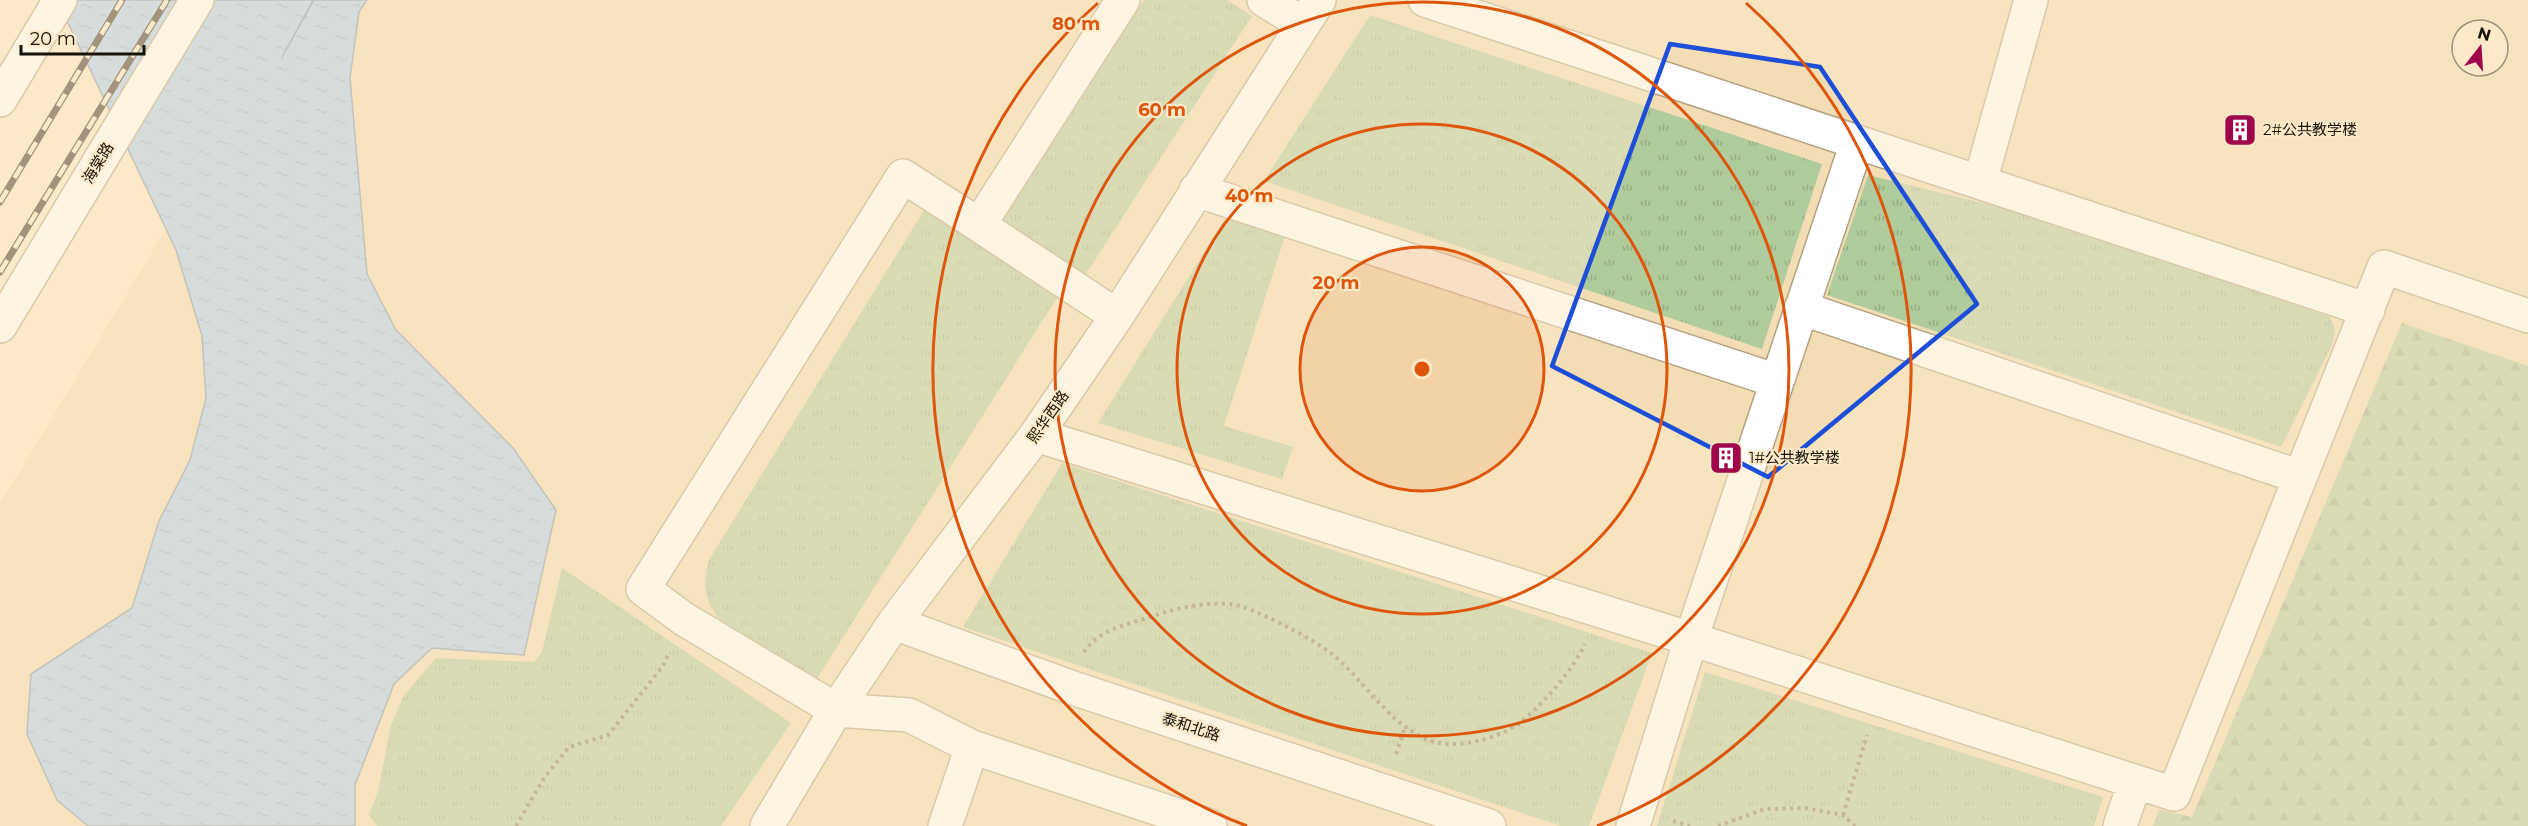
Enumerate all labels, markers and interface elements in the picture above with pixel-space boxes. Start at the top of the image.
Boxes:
text: 80 m [1052,13,1100,35]
scale bar [21,18,144,56]
north arrow [2450,18,2510,78]
text: N [2475,23,2493,45]
text: 20 m [30,28,76,50]
text: 60 m [1138,99,1186,121]
building icon: 2#公共教学楼 [2222,112,2258,148]
place label: 2#公共教学楼 [2263,120,2357,139]
street label: 海棠路 [78,139,117,187]
text: 40 m [1225,185,1273,207]
text: 20 m [1313,272,1359,294]
centre of rings [1412,359,1432,379]
street label: 熙华西路 [1023,387,1073,447]
building icon: 1#公共教学楼 [1708,440,1744,476]
place label: 1#公共教学楼 [1749,448,1840,467]
street label: 泰和北路 [1160,708,1223,745]

